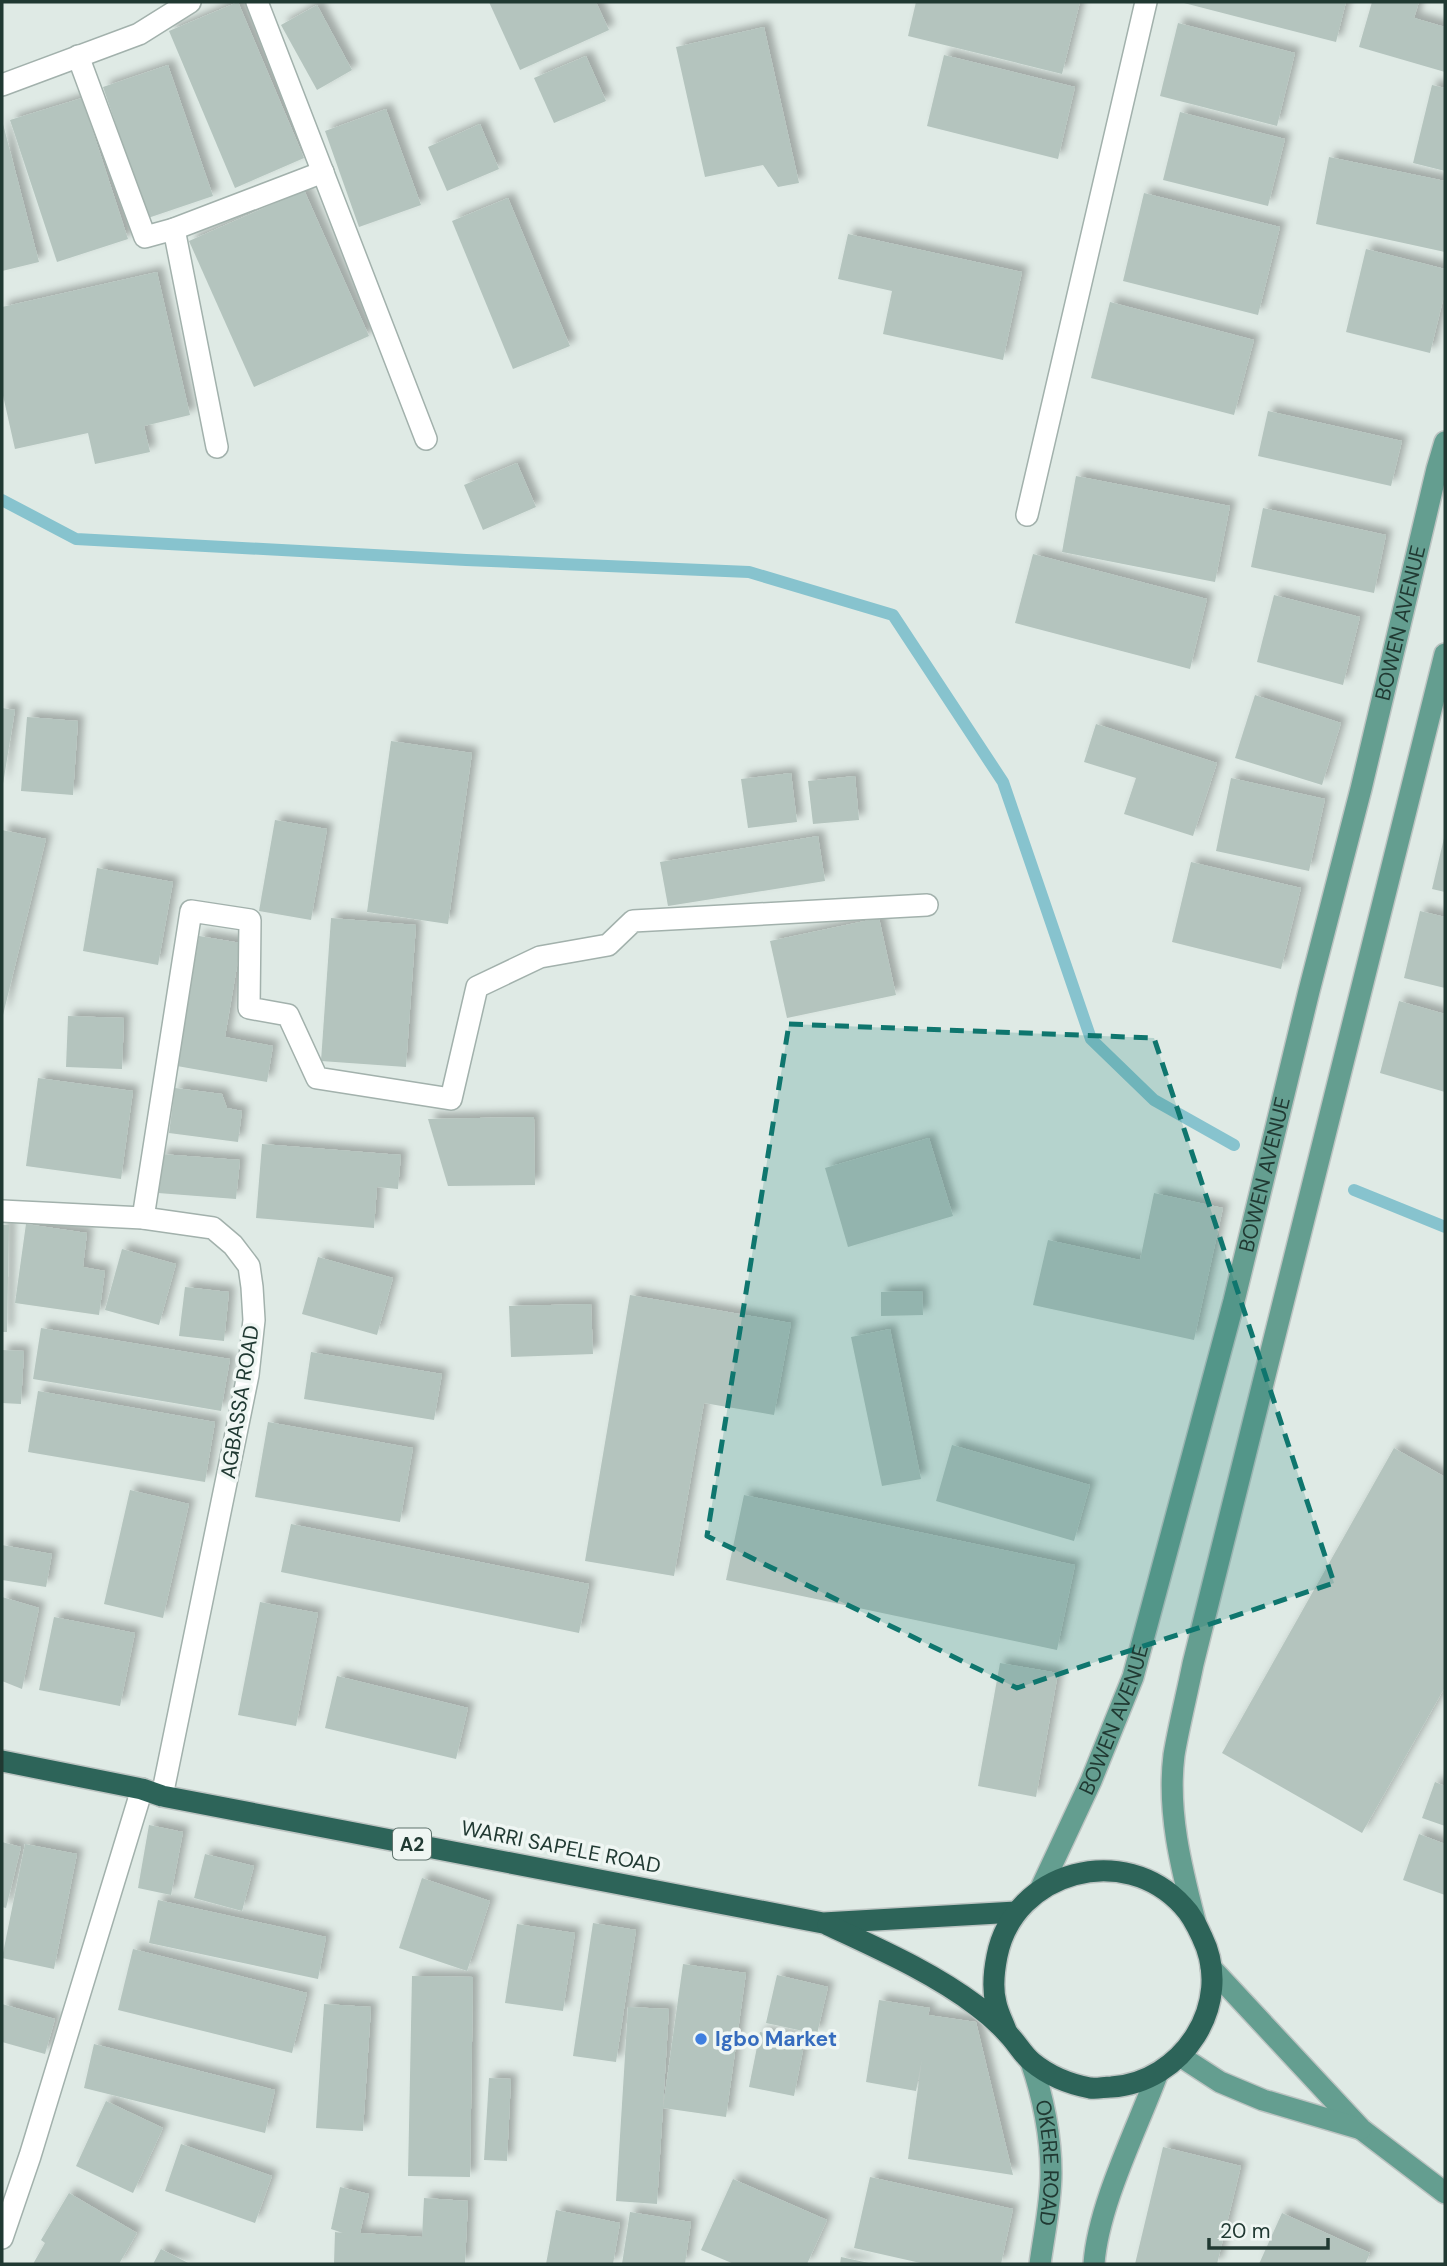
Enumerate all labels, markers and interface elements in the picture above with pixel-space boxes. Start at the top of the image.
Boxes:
street label: BOWEN AVENUE [1368,543,1432,703]
street label: BOWEN AVENUE [1232,1094,1297,1255]
street label: AGBASSA ROAD [214,1323,266,1481]
street label: BOWEN AVENUE [1073,1642,1155,1799]
street label: WARRI SAPELE ROAD [459,1814,663,1880]
road number: A2 [393,1828,431,1860]
place label: Igbo Market [715,2025,837,2053]
marker: Igbo Market [693,2031,709,2047]
street label: OKERE ROAD [1028,2097,1065,2228]
scale bar [1209,2206,1328,2250]
text: 20 m [1220,2217,1271,2245]

